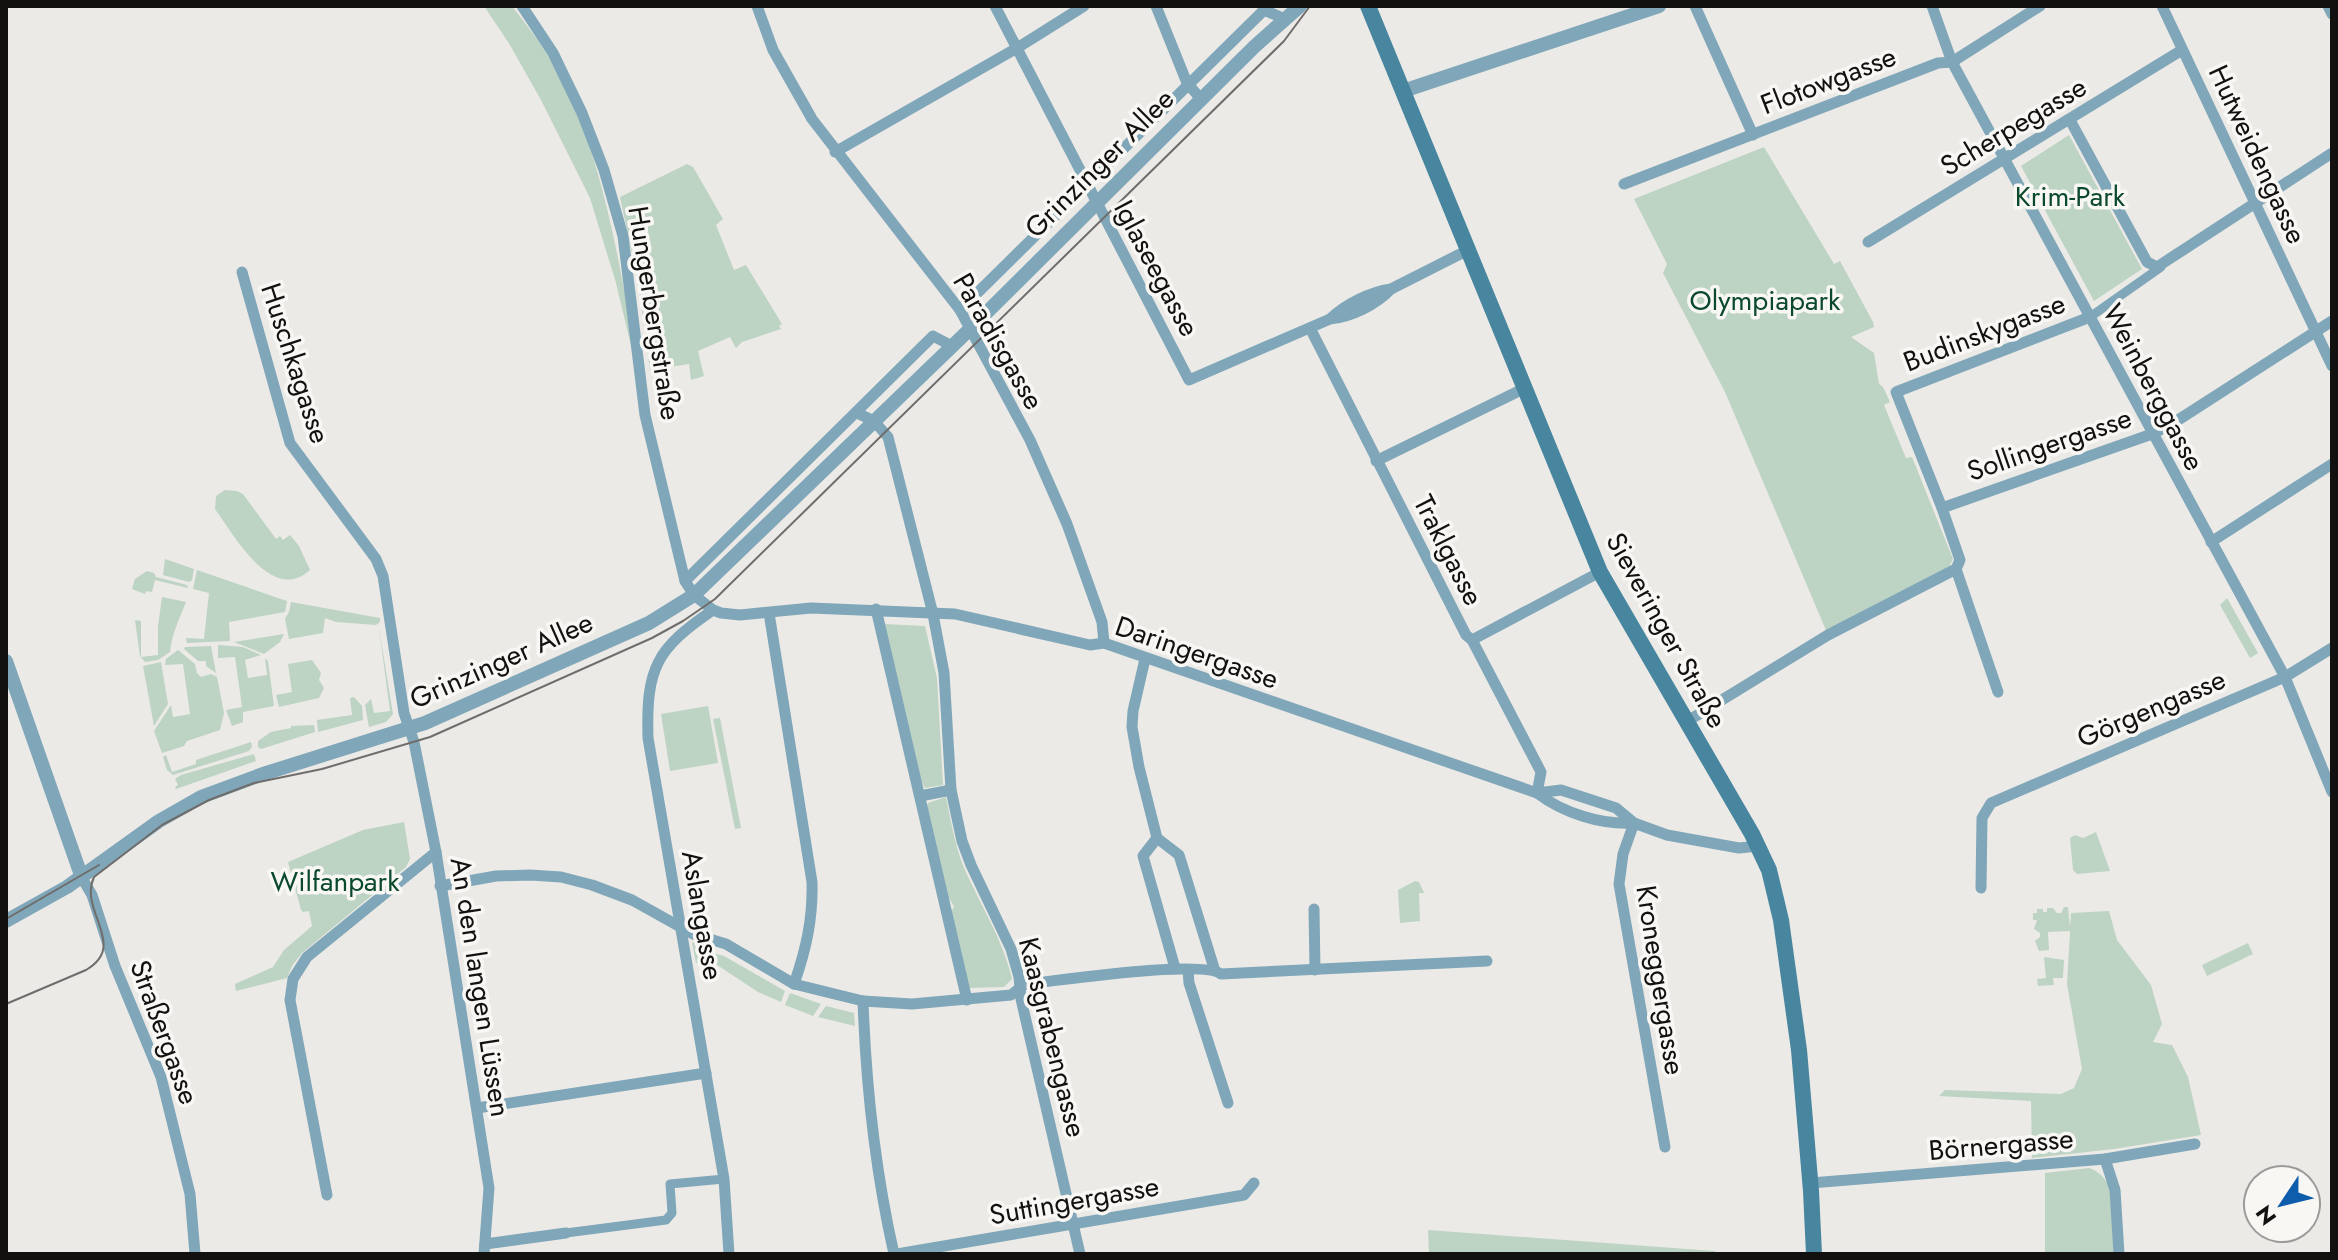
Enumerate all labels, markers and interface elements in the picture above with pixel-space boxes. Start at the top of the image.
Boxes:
street label: Flotowgasse [1754,36,1902,125]
street label: Hutweidengasse [2198,58,2317,250]
street label: Scherpegasse [1932,67,2094,186]
street label: Grinzinger Allee [1015,79,1183,247]
park label: Krim-Park [2015,176,2126,217]
street label: Iglaseegasse [1103,193,1210,344]
street label: Hungerbergstraße [617,203,692,423]
street label: Paradisgasse [943,265,1054,417]
street label: Huschkagasse [250,278,341,449]
park label: Olympiapark [1690,280,1841,321]
street label: Budinskygasse [1897,283,2071,382]
street label: Weinberggasse [2092,296,2215,478]
street label: Sollingergasse [1961,397,2137,492]
street label: Traklgasse [1403,488,1494,613]
street label: Sieveringer Straße [1596,525,1737,736]
street label: Grinzinger Allee [403,602,599,719]
street label: Daringergasse [1110,605,1284,700]
street label: Görgengasse [2071,659,2232,758]
street label: Aslangasse [671,847,734,983]
street label: An den langen Lüssen [440,854,521,1120]
park label: Wilfanpark [271,861,400,902]
street label: Kroneggergasse [1625,882,1696,1078]
street label: Kaasgrabengasse [1008,933,1097,1141]
street label: Straßergasse [119,954,210,1110]
street label: Börnergasse [1927,1118,2075,1171]
north arrow [2242,1164,2322,1244]
street label: Suttingergasse [986,1165,1162,1236]
text: N [2248,1199,2284,1232]

